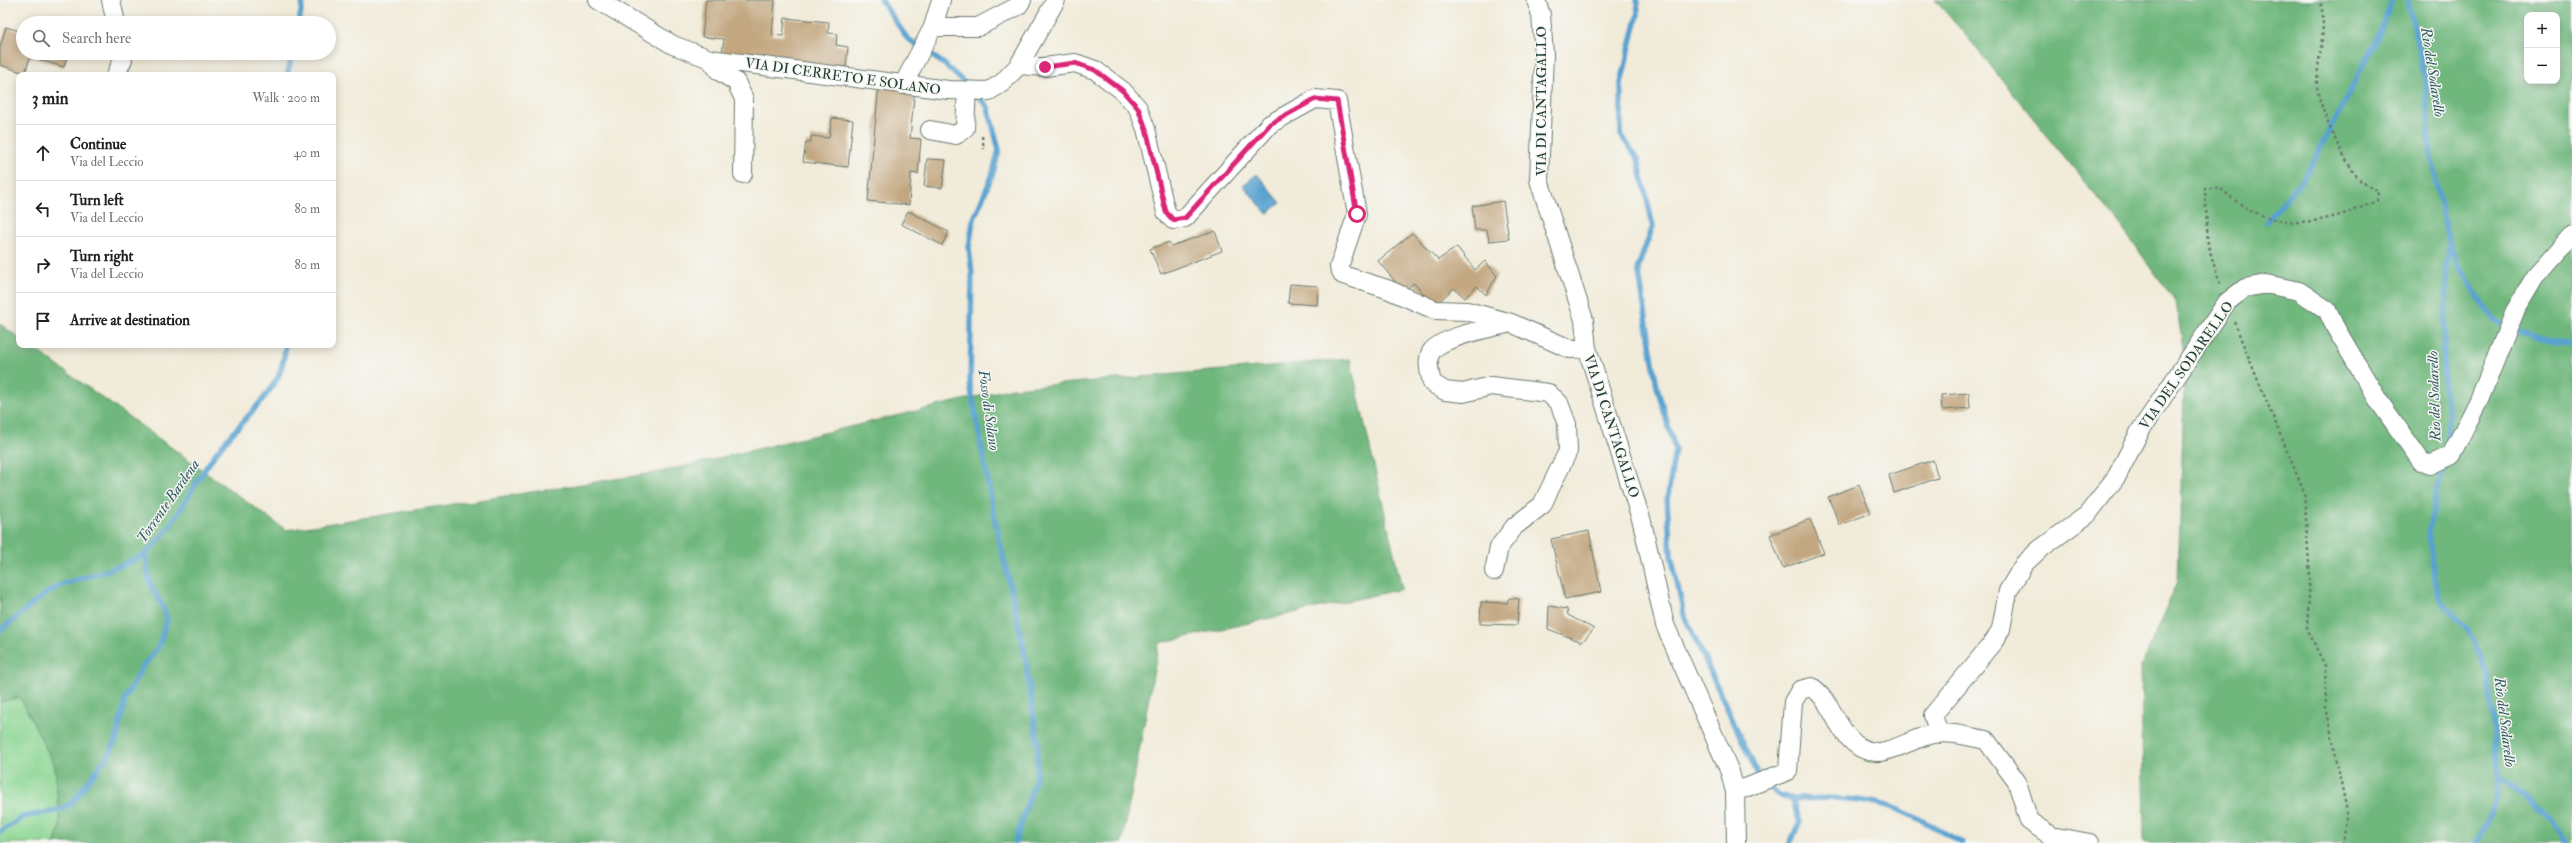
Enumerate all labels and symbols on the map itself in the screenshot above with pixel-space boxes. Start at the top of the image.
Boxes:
water label: Rio del Sodarello [2416,25,2449,118]
street label: VIA DI CANTAGALLO [1533,26,1550,176]
street label: VIA DI CERRETO E SOLANO [744,54,942,99]
route end [1036,58,1054,76]
route start [1348,205,1366,223]
street label: VIA DEL SODARELLO [2136,298,2237,433]
water label: Rio del Sodarello [2423,350,2446,443]
street label: VIA DI CANTAGALLO [1580,352,1643,500]
water label: Fosso di Solano [973,367,1004,452]
water label: Torrente Bardena [133,456,204,547]
water label: Rio del Sodarello [2489,675,2519,768]

